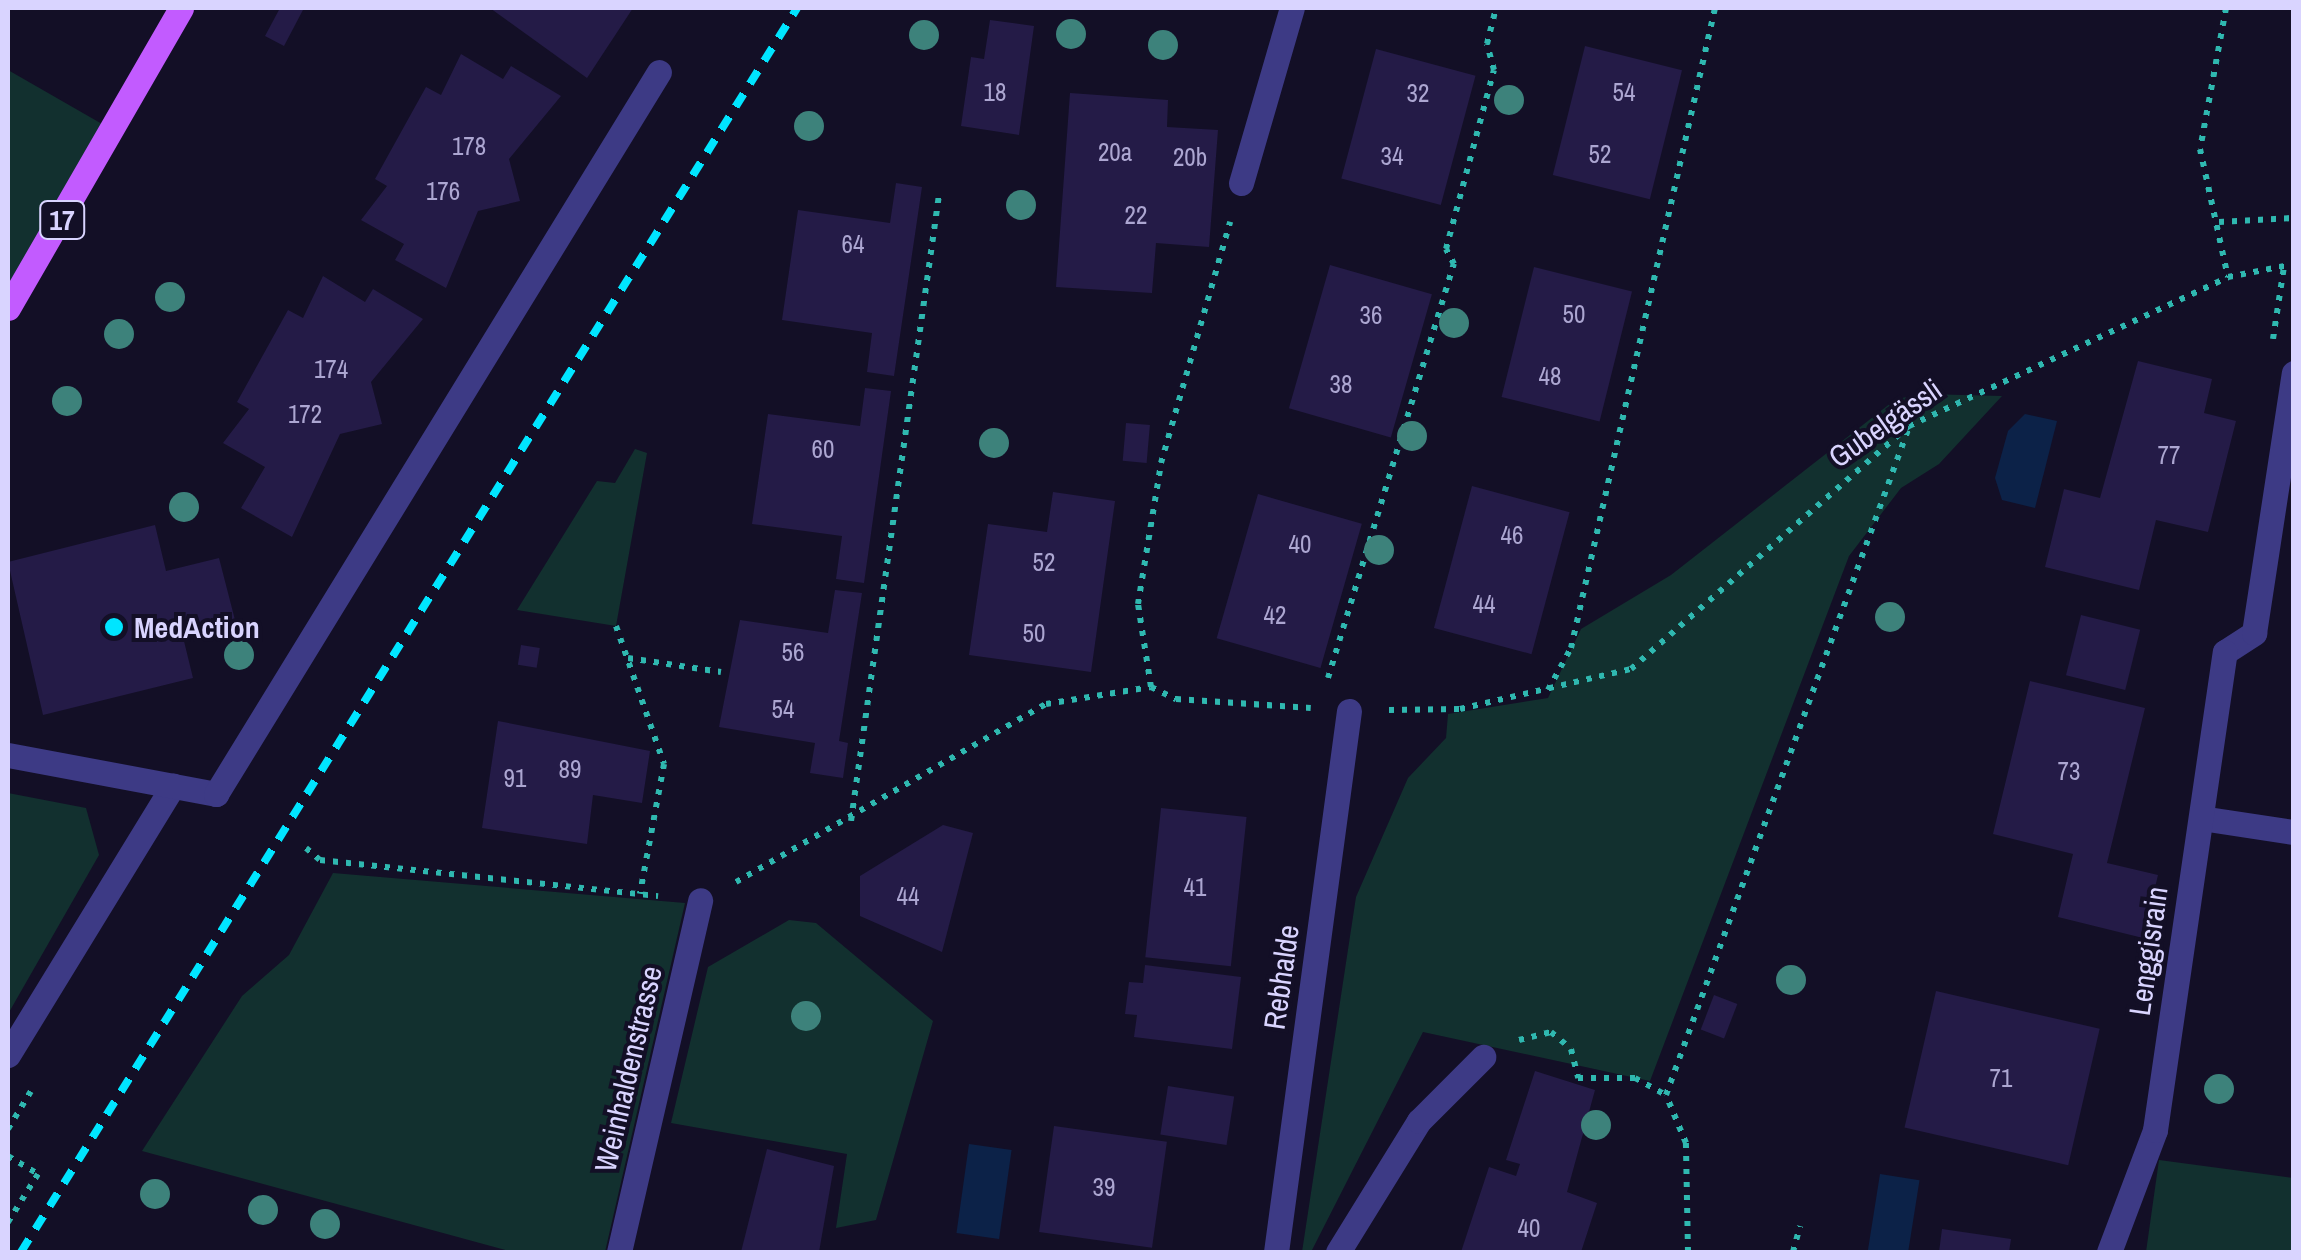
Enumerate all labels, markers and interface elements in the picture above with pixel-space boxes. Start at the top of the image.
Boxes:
house number: 18 [984,77,1006,107]
house number: 54 [1613,77,1635,107]
house number: 32 [1407,78,1429,108]
house number: 178 [452,131,486,161]
house number: 20a [1098,137,1132,167]
house number: 52 [1589,139,1611,169]
house number: 34 [1381,141,1403,171]
house number: 20b [1173,142,1207,172]
house number: 176 [426,176,460,206]
road number: 17 [37,197,87,243]
house number: 22 [1125,200,1147,230]
house number: 64 [842,229,864,259]
house number: 50 [1563,299,1585,329]
house number: 36 [1360,300,1382,330]
house number: 174 [314,354,348,384]
house number: 48 [1539,361,1561,391]
house number: 38 [1330,369,1352,399]
street label: Gubelgässli [1821,371,1949,475]
house number: 172 [288,399,322,429]
house number: 60 [812,434,834,464]
house number: 77 [2158,440,2180,470]
house number: 46 [1501,520,1523,550]
house number: 40 [1289,529,1311,559]
house number: 52 [1033,547,1055,577]
house number: 44 [1473,589,1495,619]
house number: 42 [1264,600,1286,630]
place label: MedAction [134,609,260,645]
marker: MedAction [103,616,125,638]
house number: 50 [1023,618,1045,648]
house number: 56 [782,637,804,667]
house number: 54 [772,694,794,724]
house number: 89 [559,754,581,784]
house number: 73 [2058,756,2080,786]
house number: 91 [504,763,526,793]
house number: 41 [1184,872,1206,902]
house number: 44 [897,881,919,911]
street label: Lenggisrain [2121,884,2175,1018]
street label: Rebhalde [1256,922,1306,1032]
street label: Weinhaldenstrasse [587,963,669,1175]
house number: 71 [1990,1063,2012,1093]
house number: 39 [1093,1172,1115,1202]
house number: 40 [1518,1213,1540,1243]

